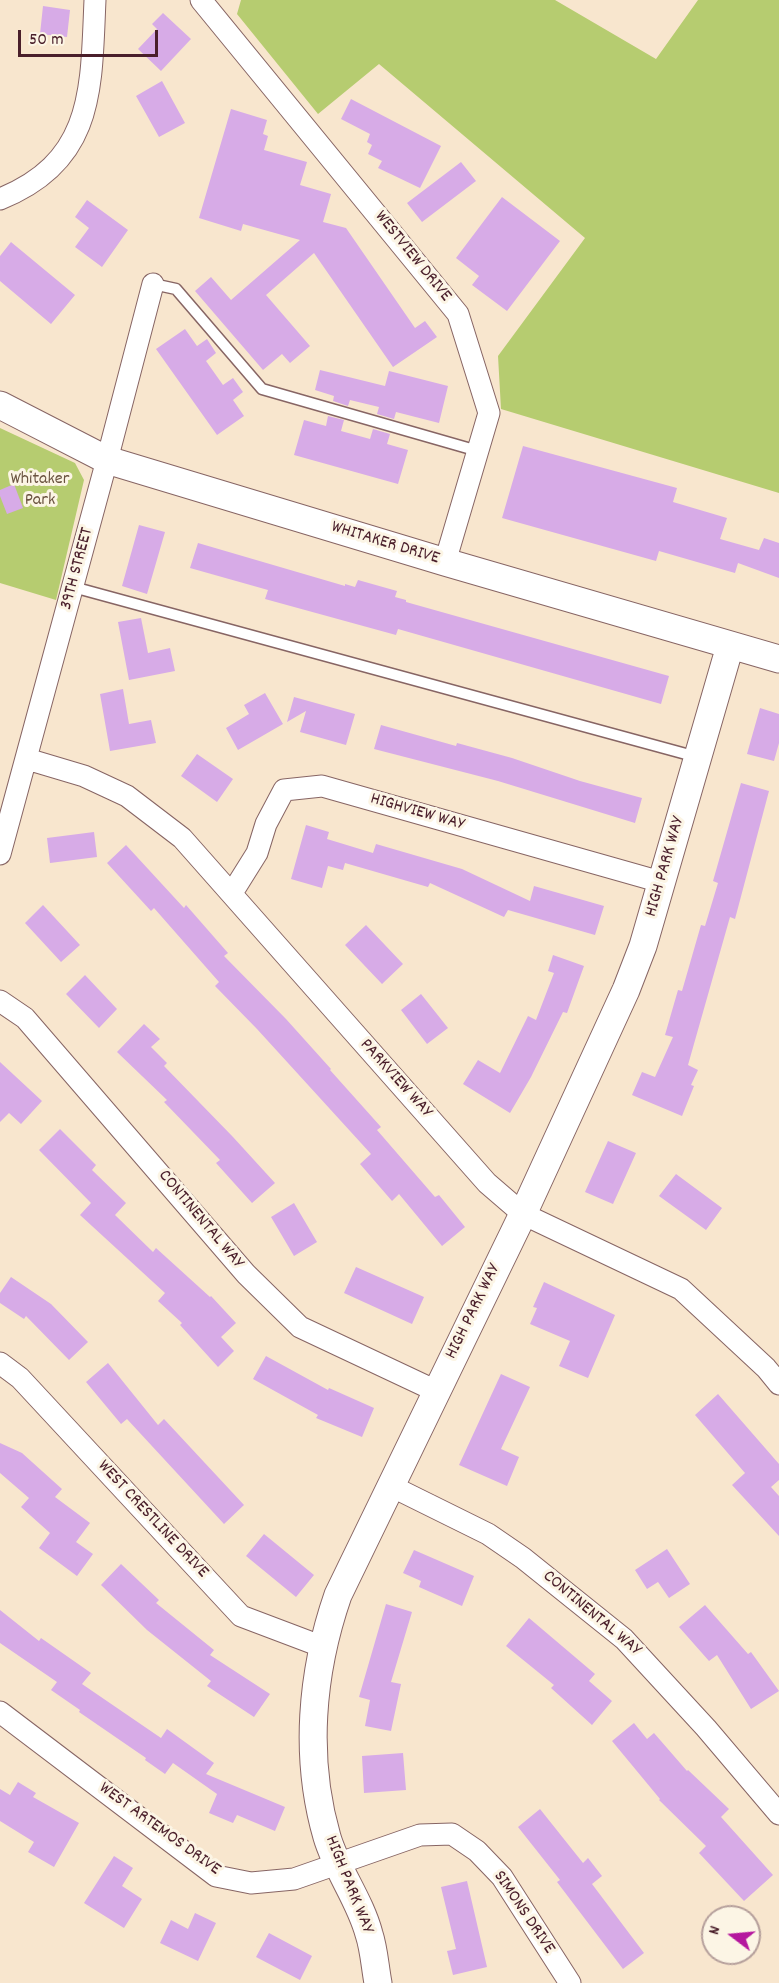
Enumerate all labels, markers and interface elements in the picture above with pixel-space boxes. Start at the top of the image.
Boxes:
scale bar [21,18,160,56]
text: 50 m [29,28,64,53]
street label: WESTVIEW DRIVE [369,207,455,307]
park label: Whitaker Park [11,470,69,512]
street label: WHITAKER DRIVE [328,517,442,571]
street label: 39TH STREET [57,526,99,612]
street label: HIGHVIEW WAY [368,789,466,837]
street label: HIGH PARK WAY [641,814,691,920]
street label: PARKVIEW WAY [354,1035,436,1123]
street label: CONTINENTAL WAY [152,1166,248,1274]
street label: HIGH PARK WAY [442,1261,506,1363]
street label: WEST CRESTLINE DRIVE [92,1457,212,1583]
street label: CONTINENTAL WAY [537,1566,645,1662]
street label: WEST ARTEMOS DRIVE [94,1779,224,1881]
street label: HIGH PARK WAY [319,1833,377,1937]
street label: SIMONS DRIVE [487,1867,559,1959]
north arrow [701,1905,761,1965]
text: N [703,1923,727,1937]

